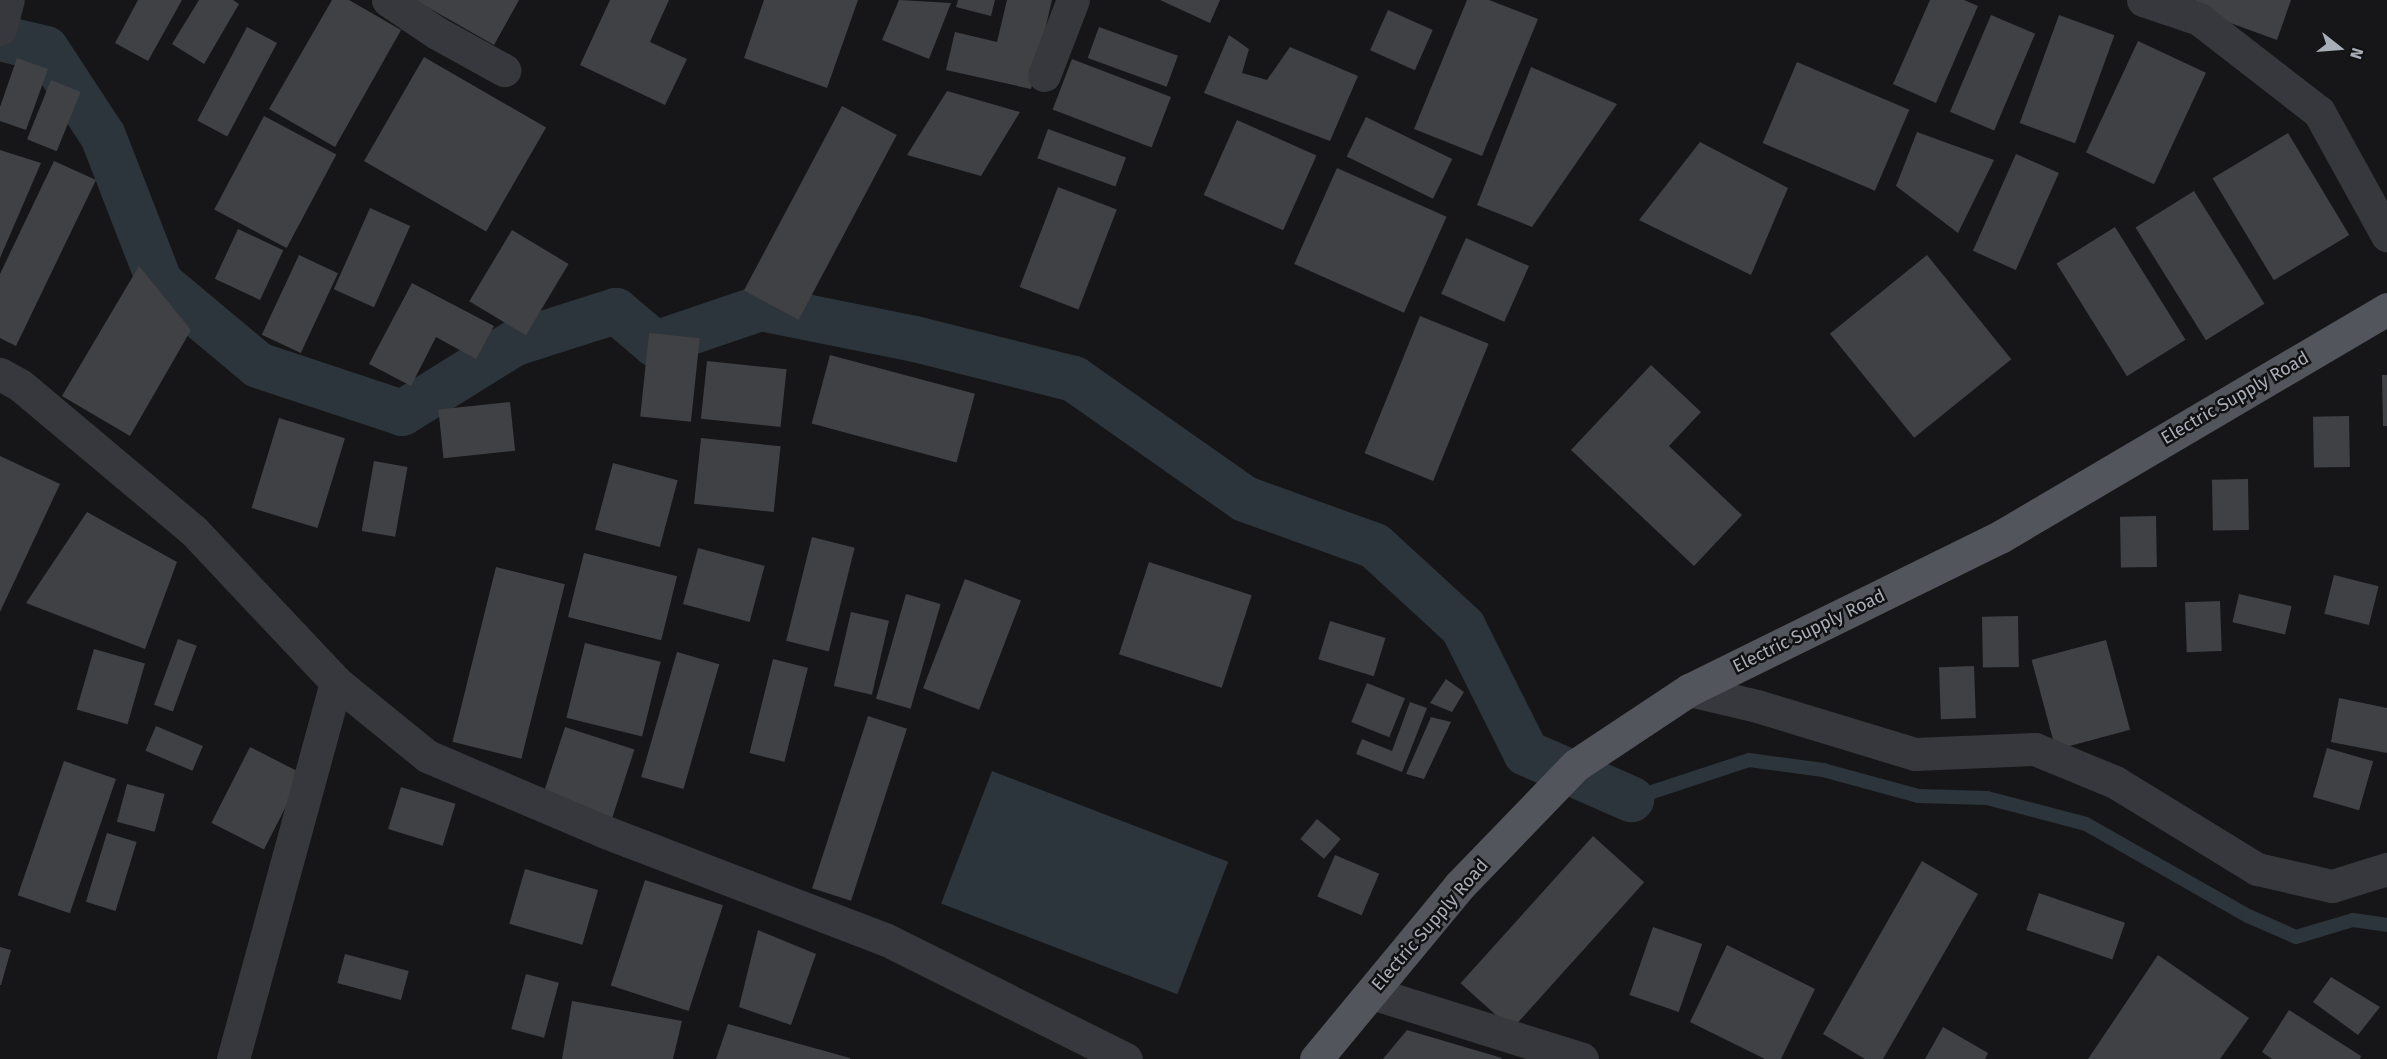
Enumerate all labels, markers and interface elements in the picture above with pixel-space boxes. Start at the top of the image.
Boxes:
north arrow [2309,18,2369,78]
text: N [2346,46,2367,61]
street label: Electric Supply Road [2157,347,2313,449]
street label: Electric Supply Road [1729,585,1889,677]
street label: Electric Supply Road [1367,855,1493,995]

